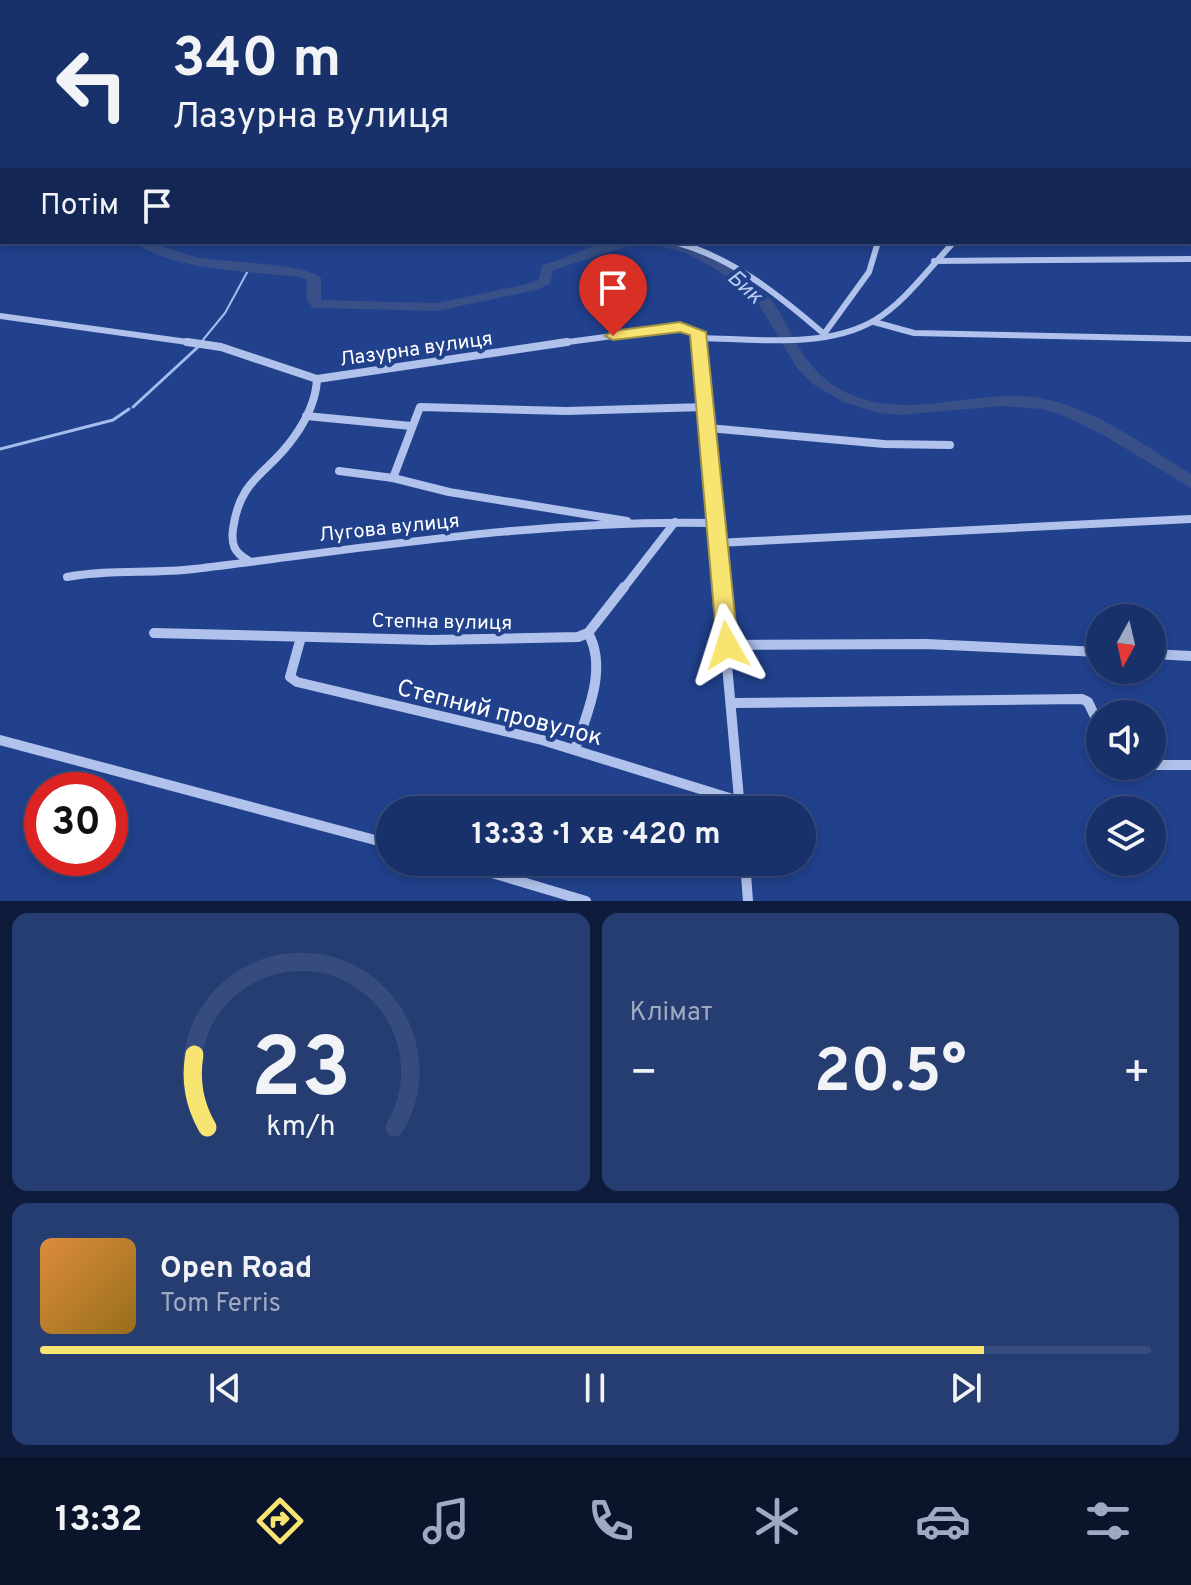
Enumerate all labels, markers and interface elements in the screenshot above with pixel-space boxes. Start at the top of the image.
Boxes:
text: 340 m [172,26,341,96]
icon: left [40,32,144,136]
text: Лазурна вулиця [172,95,450,141]
icon: arrive [135,184,179,228]
text: Потім [40,188,119,225]
pin [579,254,647,336]
water label: Бик [721,265,768,311]
icon: arrive [591,266,635,310]
street label: Лазурна вулиця [338,326,494,374]
street label: Лугова вулиця [318,509,461,549]
position arrow [685,603,769,687]
north arrow [1086,604,1166,684]
map controls [1086,604,1166,876]
street label: Степна вулиця [371,609,512,637]
street label: Степний провулок [394,674,605,754]
button: sound [1086,700,1166,780]
speed limit sign: 30 [24,772,128,876]
button: layers [1086,796,1166,876]
text: 13:33 · 1 хв · 420 m [471,817,721,854]
text: Клімат [630,997,713,1030]
text: 23 [250,1021,351,1126]
text: 20.5° [814,1037,966,1113]
text: − [630,1047,658,1103]
text: + [1123,1047,1151,1103]
text: km/h [266,1110,335,1146]
text: Open Road [160,1251,312,1288]
text: Tom Ferris [160,1288,281,1321]
icon: previous [203,1366,247,1410]
icon: pause [573,1366,617,1410]
icon: next [944,1366,988,1410]
icon: directions [252,1493,308,1549]
icon: music [418,1493,474,1549]
icon: phone [583,1493,639,1549]
icon: climate [749,1493,805,1549]
icon: car [915,1493,971,1549]
icon: filters [1080,1493,1136,1549]
text: 13:32 [55,1498,142,1544]

